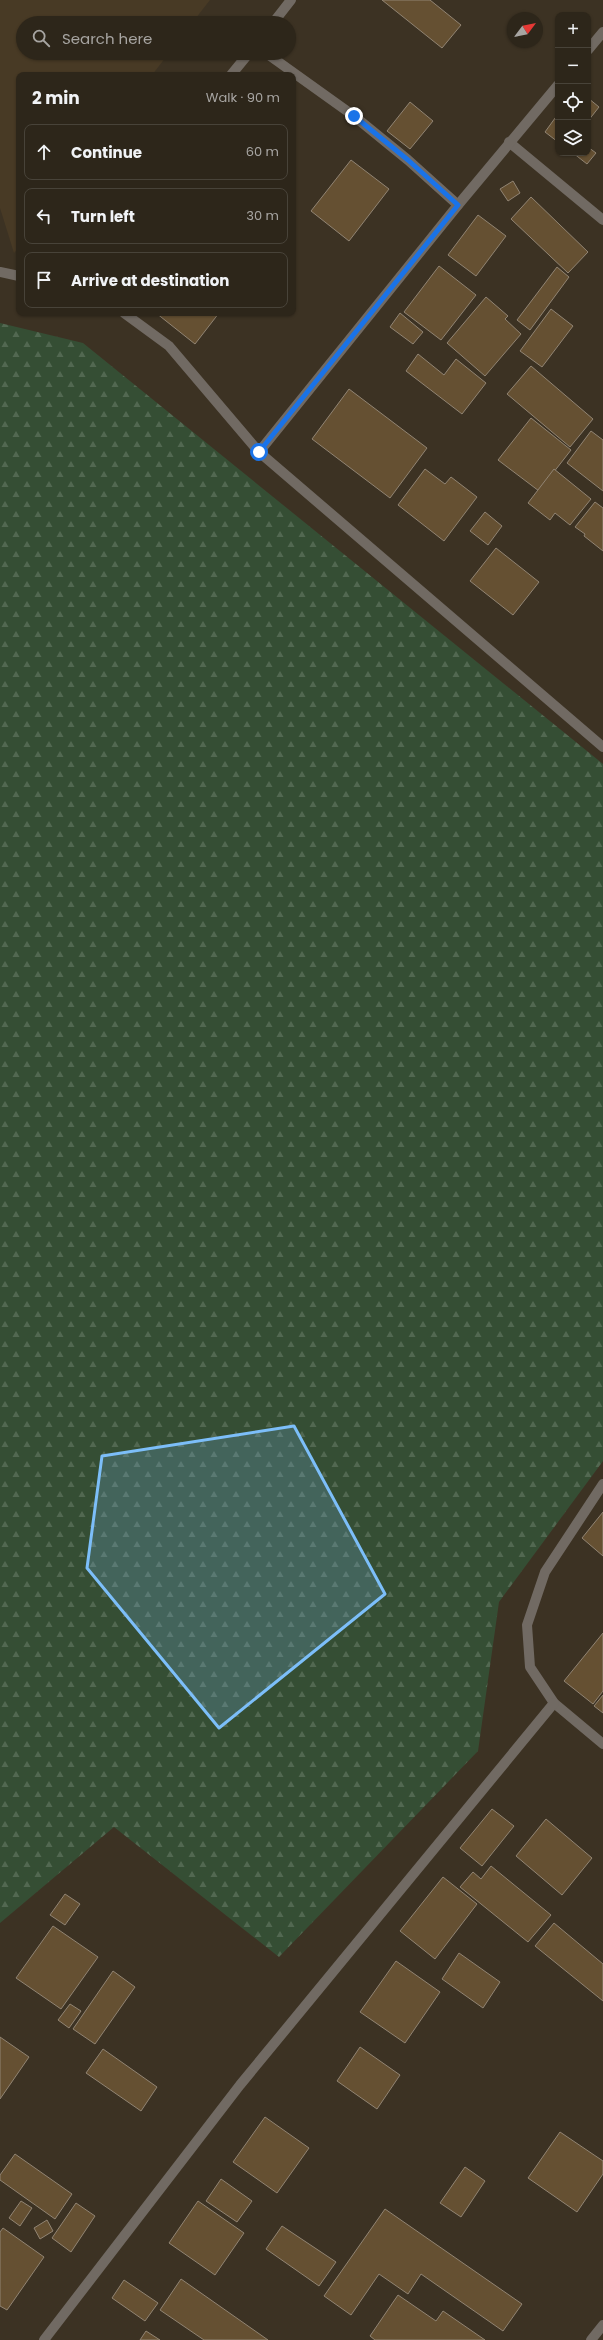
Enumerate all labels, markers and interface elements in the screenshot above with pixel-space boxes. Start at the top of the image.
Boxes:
north arrow [507,12,543,48]
map controls [555,12,591,156]
button: + [555,12,591,48]
search box [16,16,296,60]
icon: search [30,27,52,49]
text: Search here [62,28,152,49]
button: − [555,48,591,84]
button: locate [555,84,591,120]
text: 2 min [32,86,80,110]
text: Walk · 90 m [206,88,280,107]
route end [345,107,363,125]
button: layers [555,120,591,156]
icon: ahead [33,141,55,163]
text: Continue [71,142,142,163]
text: 60 m [246,142,279,161]
icon: left [33,205,55,227]
text: Turn left [71,206,135,227]
text: 30 m [246,206,279,225]
icon: arrive [33,269,55,291]
text: Arrive at destination [71,270,229,291]
route start [250,443,268,461]

